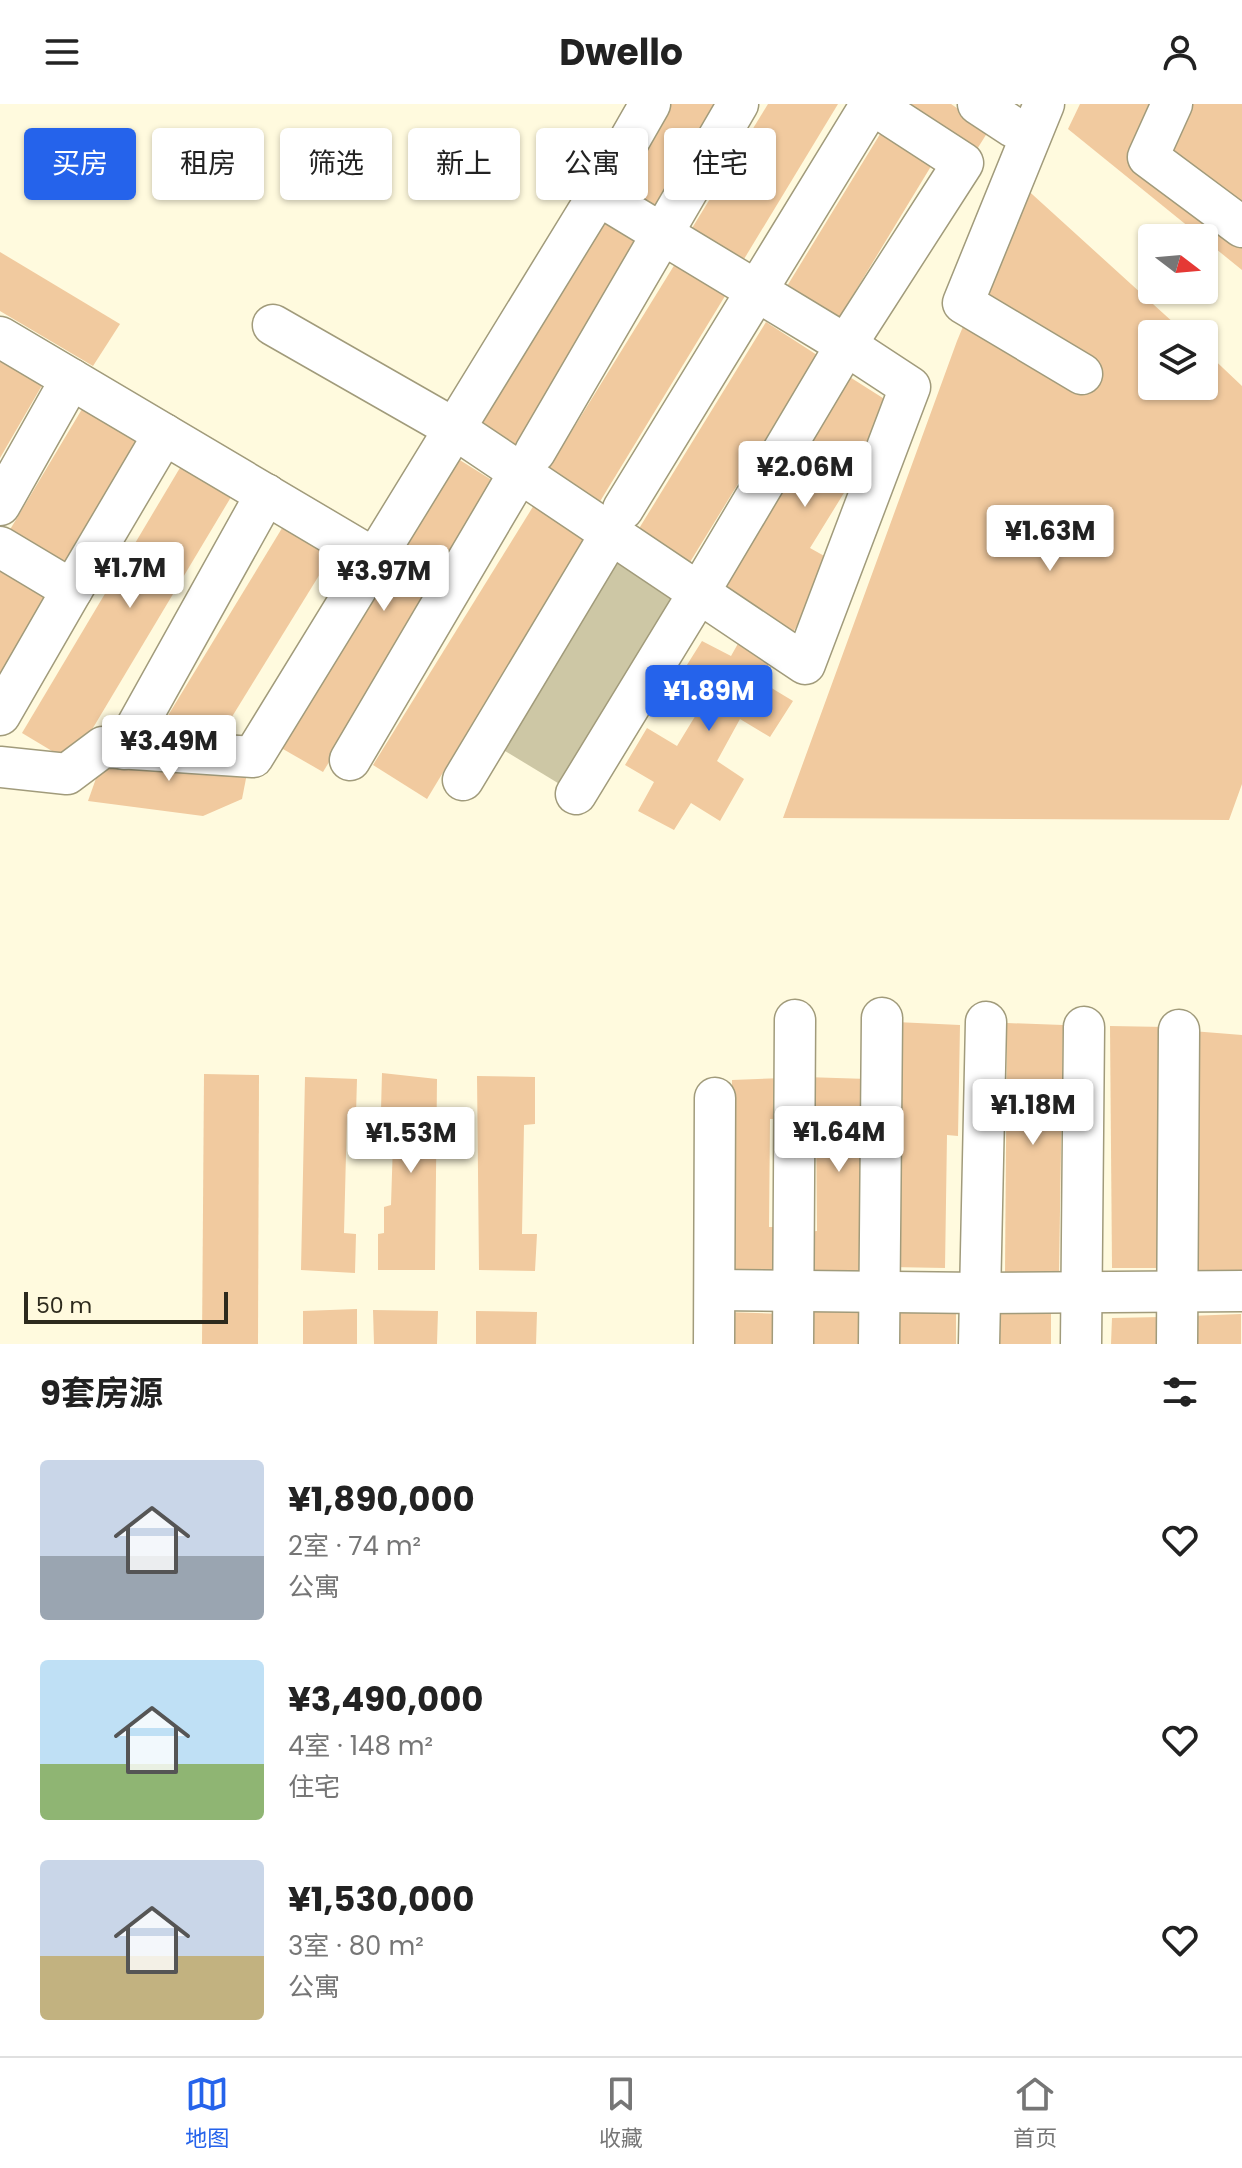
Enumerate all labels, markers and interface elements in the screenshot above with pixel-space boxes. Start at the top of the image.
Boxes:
text: Dwello [559,27,683,78]
icon: menu [40,30,84,74]
icon: person [1158,30,1202,74]
chip: 买房 [24,128,136,200]
chip: 租房 [152,128,264,200]
chip: 筛选 [280,128,392,200]
chip: 新上 [408,128,520,200]
chip: 公寓 [536,128,648,200]
chip: 住宅 [664,128,776,200]
north arrow [1138,224,1218,304]
map controls [1138,224,1218,400]
button: layers [1138,320,1218,400]
pin: ¥2.06M [740,441,870,509]
text: ¥2.06M [756,449,854,485]
pin: ¥1.63M [985,505,1115,573]
text: ¥1.63M [1005,513,1095,549]
pin: ¥1.7M [74,542,186,610]
pin: ¥3.97M [319,545,449,613]
text: ¥1.7M [94,550,166,586]
text: ¥3.97M [337,553,431,589]
pin: ¥1.89M [644,665,774,733]
text: ¥1.89M [663,673,755,709]
pin: ¥3.49M [104,715,234,783]
text: ¥3.49M [120,723,218,759]
pin: ¥1.18M [968,1079,1098,1147]
text: ¥1.18M [990,1087,1076,1123]
pin: ¥1.64M [774,1106,904,1174]
pin: ¥1.53M [346,1107,476,1175]
text: ¥1.64M [793,1114,885,1150]
text: ¥1.53M [365,1115,457,1151]
scale bar [24,1288,228,1324]
text: 50 m [36,1290,92,1321]
text: 9套房源 [40,1369,163,1417]
icon: filters [1158,1370,1202,1414]
text: ¥1,890,000 [288,1475,475,1523]
icon: home [104,1492,200,1588]
icon: heart [1158,1518,1202,1562]
text: 2室 · 74 m² [288,1528,421,1564]
text: 公寓 [288,1569,340,1605]
text: ¥3,490,000 [288,1675,484,1723]
icon: home [104,1692,200,1788]
icon: heart [1158,1718,1202,1762]
text: 4室 · 148 m² [288,1728,433,1764]
text: 住宅 [288,1769,340,1805]
text: ¥1,530,000 [288,1875,474,1923]
icon: home [104,1892,200,1988]
icon: heart [1158,1918,1202,1962]
text: 3室 · 80 m² [288,1928,424,1964]
text: 公寓 [288,1969,340,2005]
tab: 地图 [185,2072,229,2155]
tab: 收藏 [599,2072,643,2155]
tab: 首页 [1013,2072,1057,2155]

